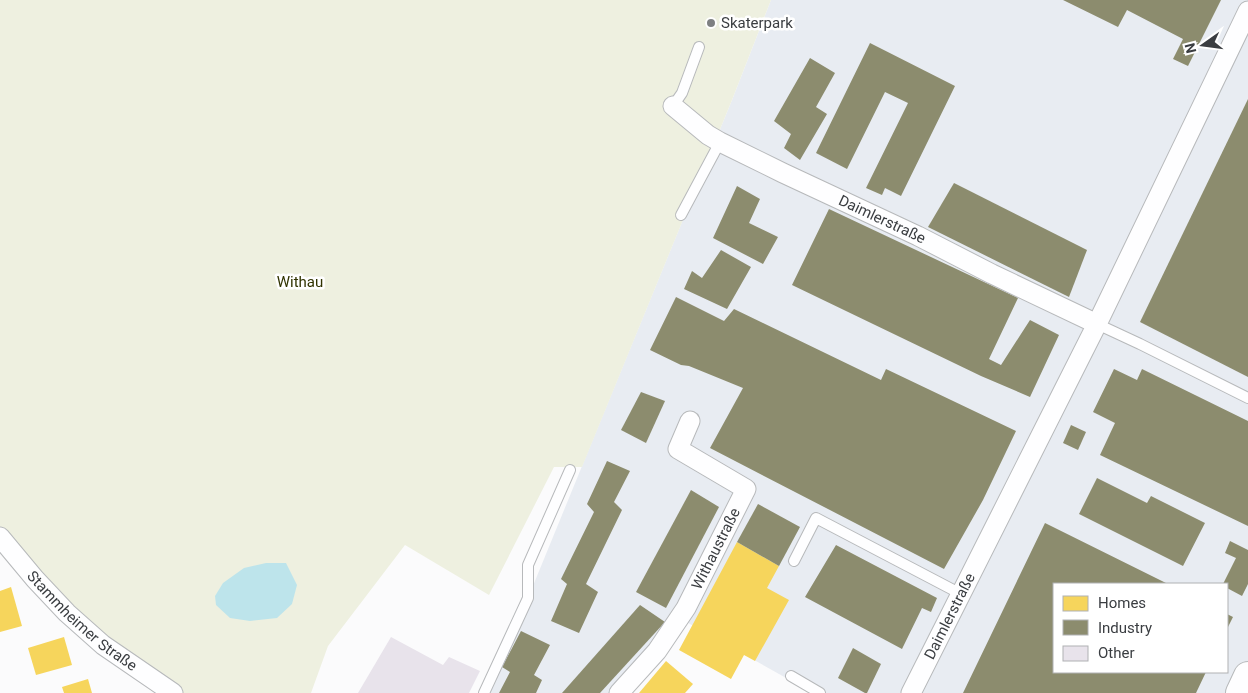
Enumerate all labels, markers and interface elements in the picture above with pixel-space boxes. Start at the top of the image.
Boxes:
place label: Skaterpark [721,14,793,32]
marker: Skaterpark [705,17,717,29]
north arrow [1178,20,1228,70]
text: N [1181,41,1199,55]
street label: Daimlerstraße [836,191,929,247]
park label: Withau [277,273,323,291]
street label: Withaustraße [688,505,744,592]
street label: Stammheimer Straße [23,567,141,675]
street label: Daimlerstraße [921,570,979,662]
legend [1053,583,1228,673]
text: Homes [1098,594,1146,612]
text: Industry [1098,619,1152,637]
text: Other [1098,644,1135,662]

